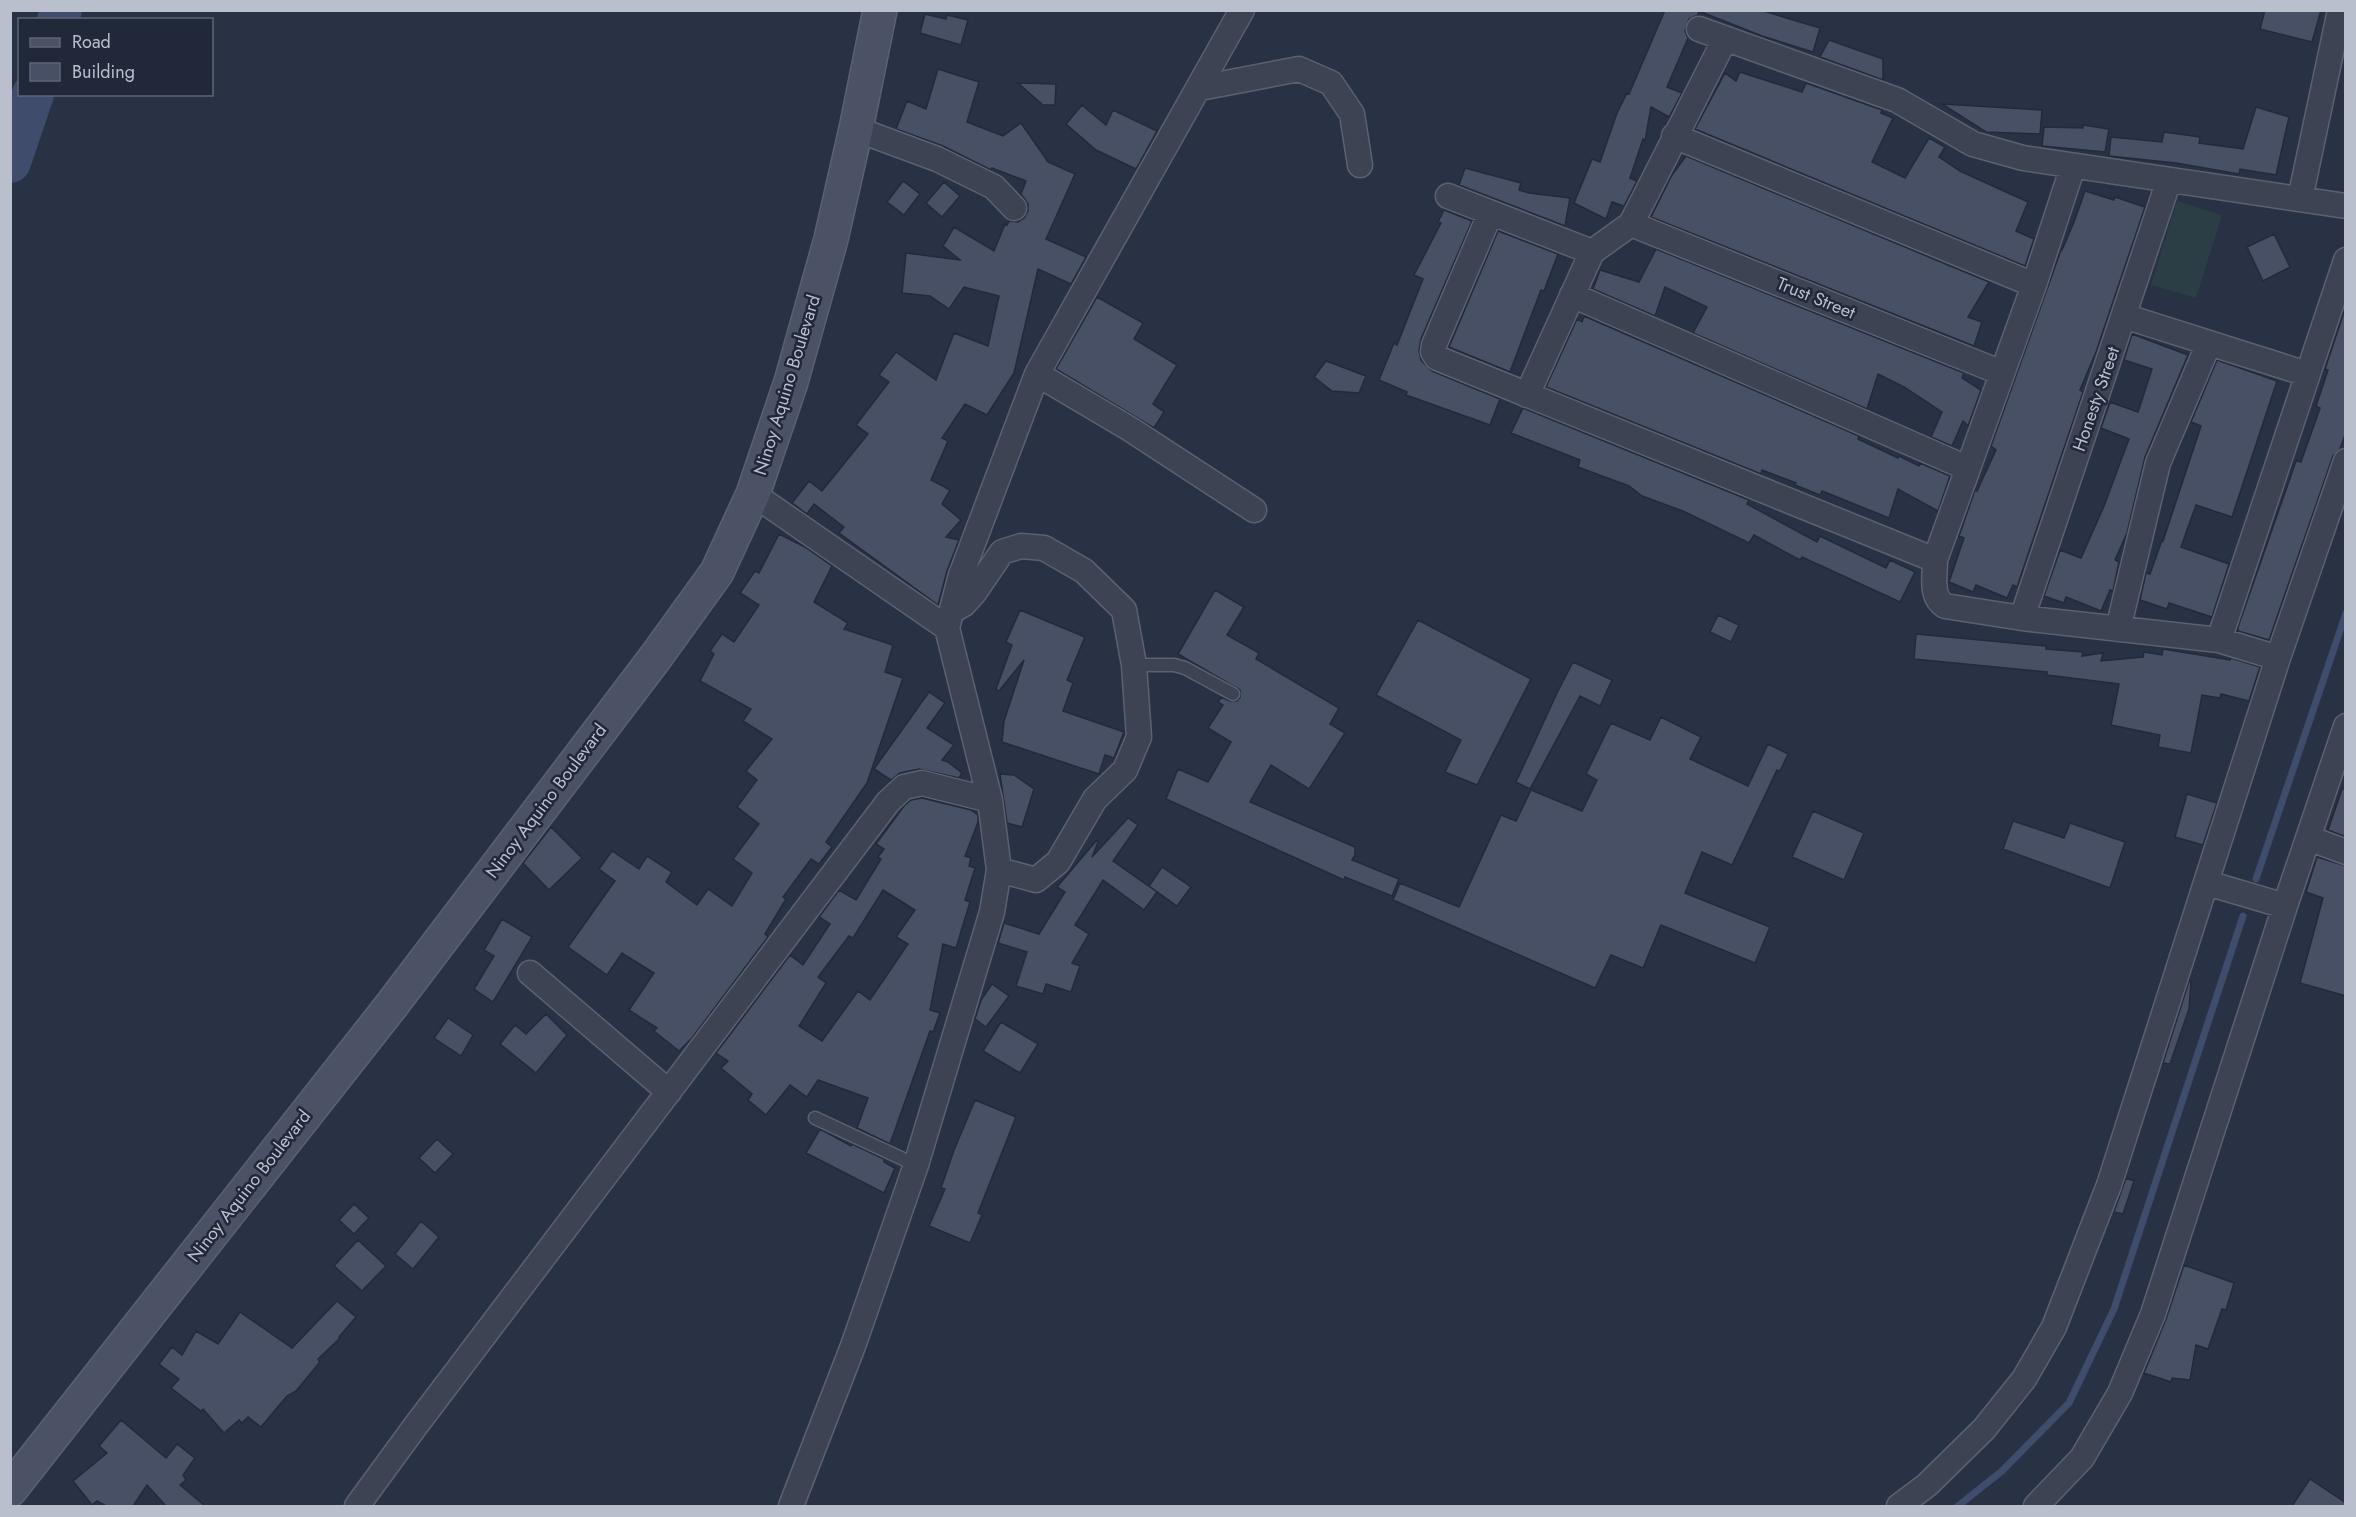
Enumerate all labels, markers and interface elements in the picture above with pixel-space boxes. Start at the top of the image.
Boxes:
legend [18,18,213,96]
text: Road [72,29,111,55]
text: Building [72,59,135,85]
street label: Trust Street [1773,270,1860,326]
street label: Ninoy Aquino Boulevard [747,292,827,478]
street label: Honesty Street [2066,342,2126,455]
street label: Ninoy Aquino Boulevard [479,718,613,884]
street label: Ninoy Aquino Boulevard [181,1104,317,1268]

